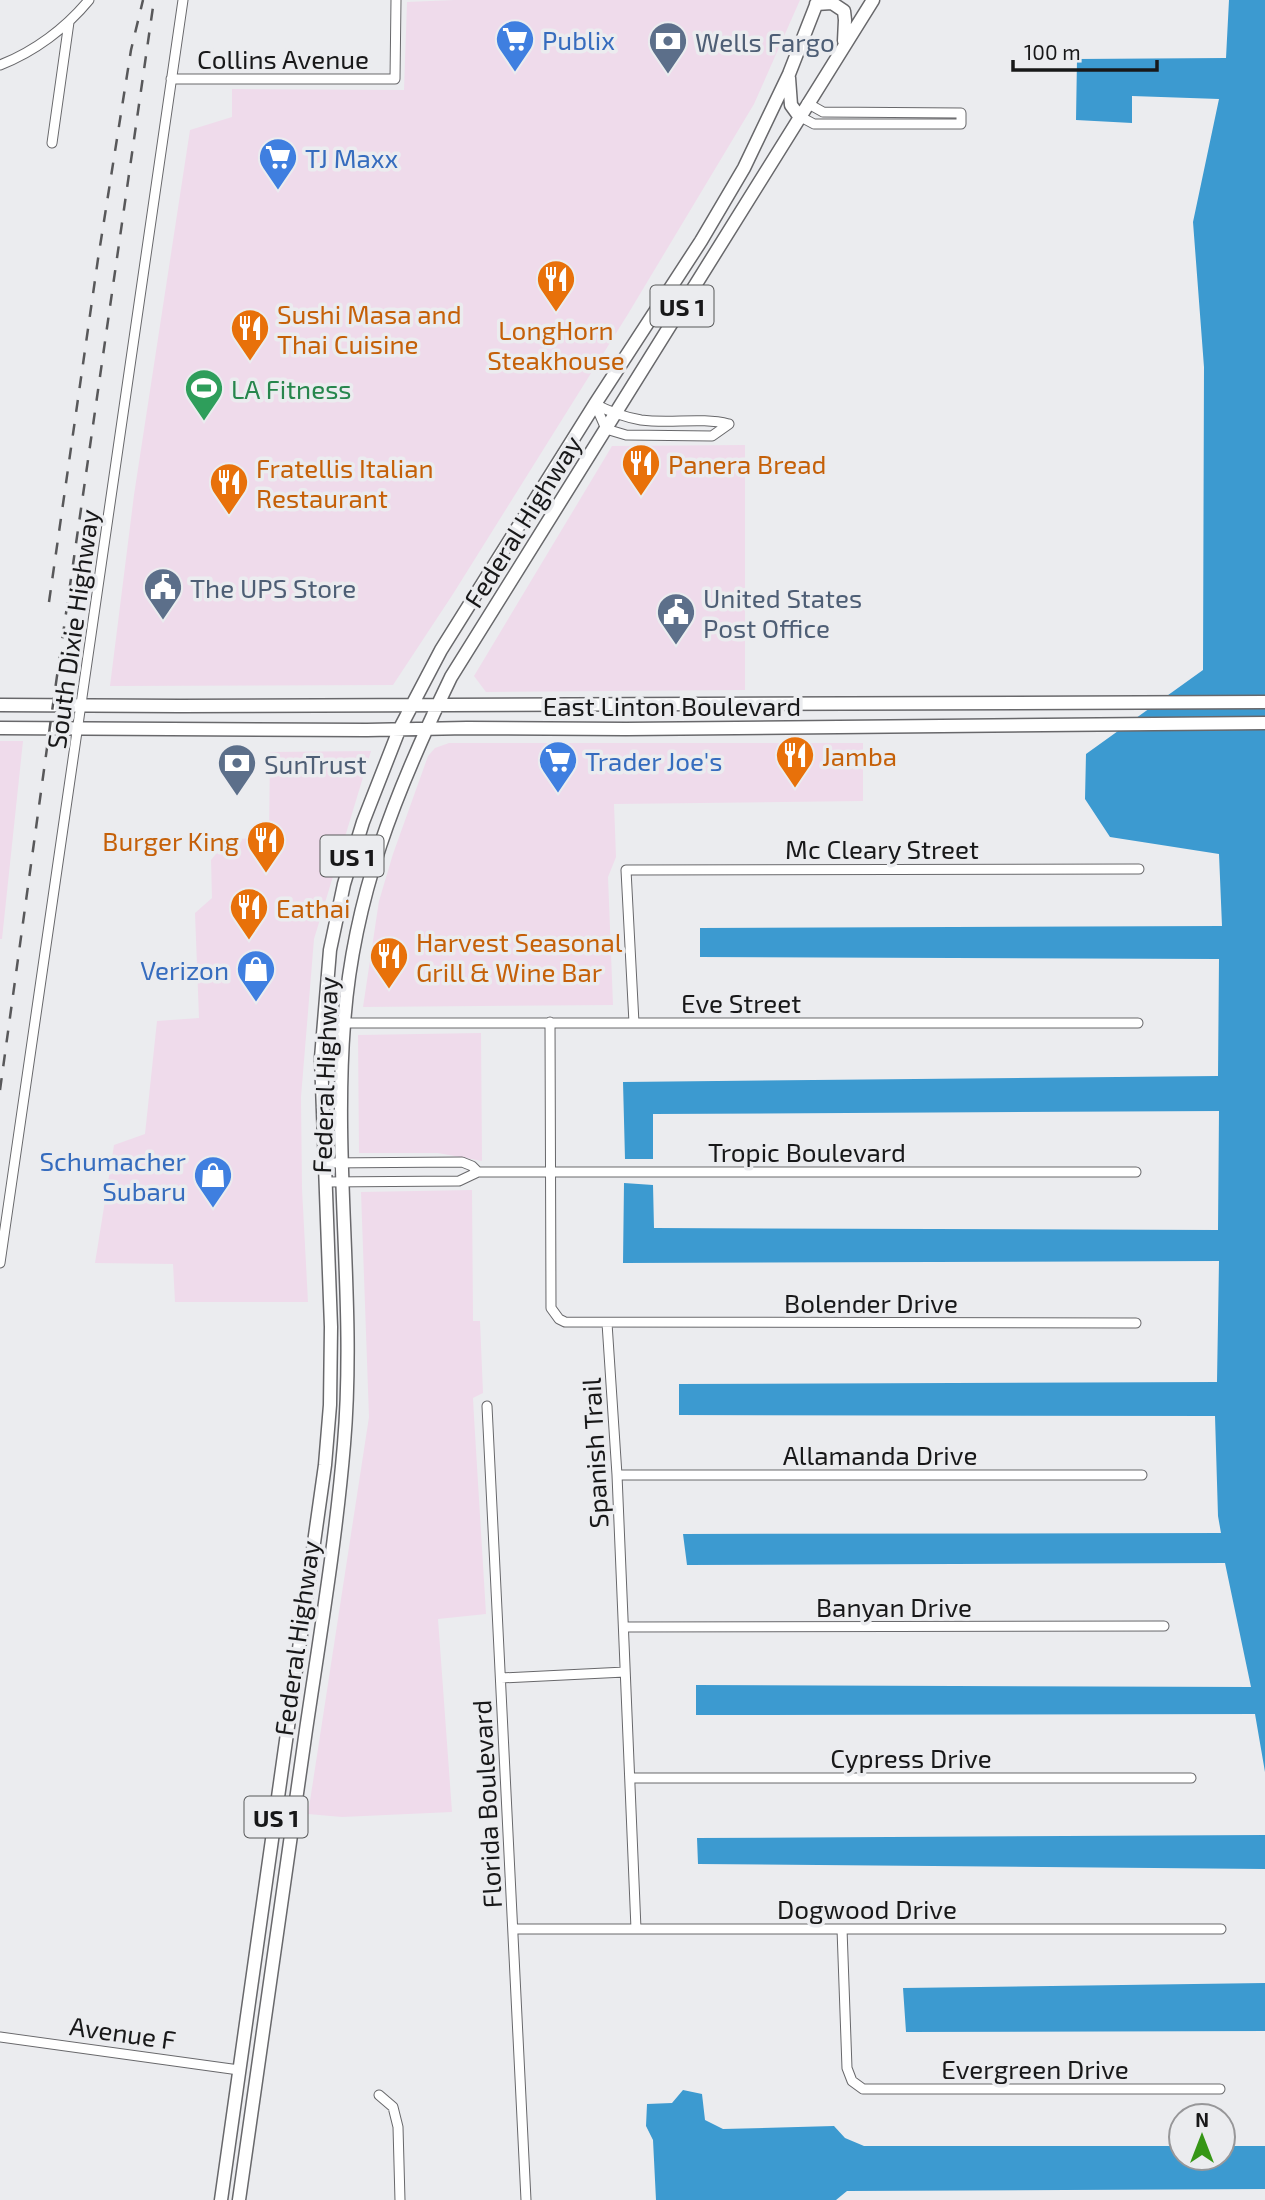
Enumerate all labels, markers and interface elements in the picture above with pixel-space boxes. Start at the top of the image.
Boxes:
supermarket icon: Publix [494,18,536,73]
bank icon: Wells Fargo [647,20,689,75]
place label: Publix [542,24,615,55]
place label: Wells Fargo [695,26,835,57]
scale bar [1013,28,1156,72]
text: 100 m [1024,39,1081,64]
street label: Collins Avenue [197,43,369,74]
supermarket icon: TJ Maxx [257,136,299,191]
place label: TJ Maxx [305,142,399,173]
restaurant icon: LongHorn Steakhouse [535,258,577,313]
road number: US 1 [650,286,714,326]
place label: Sushi Masa and Thai Cuisine [277,298,462,359]
restaurant icon: Sushi Masa and Thai Cuisine [229,307,271,362]
place label: LongHorn Steakhouse [487,314,625,375]
sports icon: LA Fitness [183,367,225,422]
place label: LA Fitness [231,373,352,404]
street label: Federal Highway [457,429,587,613]
restaurant icon: Panera Bread [620,442,662,497]
place label: Panera Bread [668,448,826,479]
place label: Fratellis Italian Restaurant [256,452,434,513]
restaurant icon: Fratellis Italian Restaurant [208,461,250,516]
street label: South Dixie Highway [40,507,104,751]
public building icon: The UPS Store [142,566,184,621]
place label: The UPS Store [190,572,356,603]
place label: United States Post Office [703,582,862,643]
public building icon: United States Post Office [655,591,697,646]
street label: East Linton Boulevard [543,690,801,721]
restaurant icon: Jamba [774,734,816,789]
supermarket icon: Trader Joe's [537,739,579,794]
place label: Jamba [822,740,897,771]
bank icon: SunTrust [216,742,258,797]
place label: Trader Joe's [585,745,722,776]
place label: SunTrust [264,748,367,779]
restaurant icon: Burger King [245,819,287,874]
place label: Burger King [102,825,239,856]
street label: Mc Cleary Street [785,833,979,864]
road number: US 1 [320,836,384,876]
restaurant icon: Eathai [228,886,270,941]
place label: Eathai [276,892,351,923]
place label: Harvest Seasonal Grill & Wine Bar [416,926,623,987]
restaurant icon: Harvest Seasonal Grill & Wine Bar [368,935,410,990]
shop icon: Verizon [235,948,277,1003]
place label: Verizon [140,954,229,985]
street label: Federal Highway [305,976,343,1174]
street label: Eve Street [681,987,801,1018]
street label: Tropic Boulevard [708,1136,906,1167]
place label: Schumacher Subaru [40,1145,186,1206]
shop icon: Schumacher Subaru [192,1154,234,1209]
street label: Bolender Drive [784,1287,958,1318]
street label: Spanish Trail [575,1377,613,1529]
street label: Allamanda Drive [783,1439,977,1470]
street label: Federal Highway [267,1538,325,1738]
street label: Banyan Drive [816,1591,972,1622]
street label: Florida Boulevard [465,1699,507,1909]
street label: Cypress Drive [830,1742,992,1773]
road number: US 1 [244,1796,308,1838]
street label: Dogwood Drive [777,1893,957,1924]
street label: Avenue F [68,2009,178,2055]
street label: Evergreen Drive [941,2053,1129,2084]
north arrow [1167,2102,1237,2172]
text: N [1195,2108,1209,2131]

